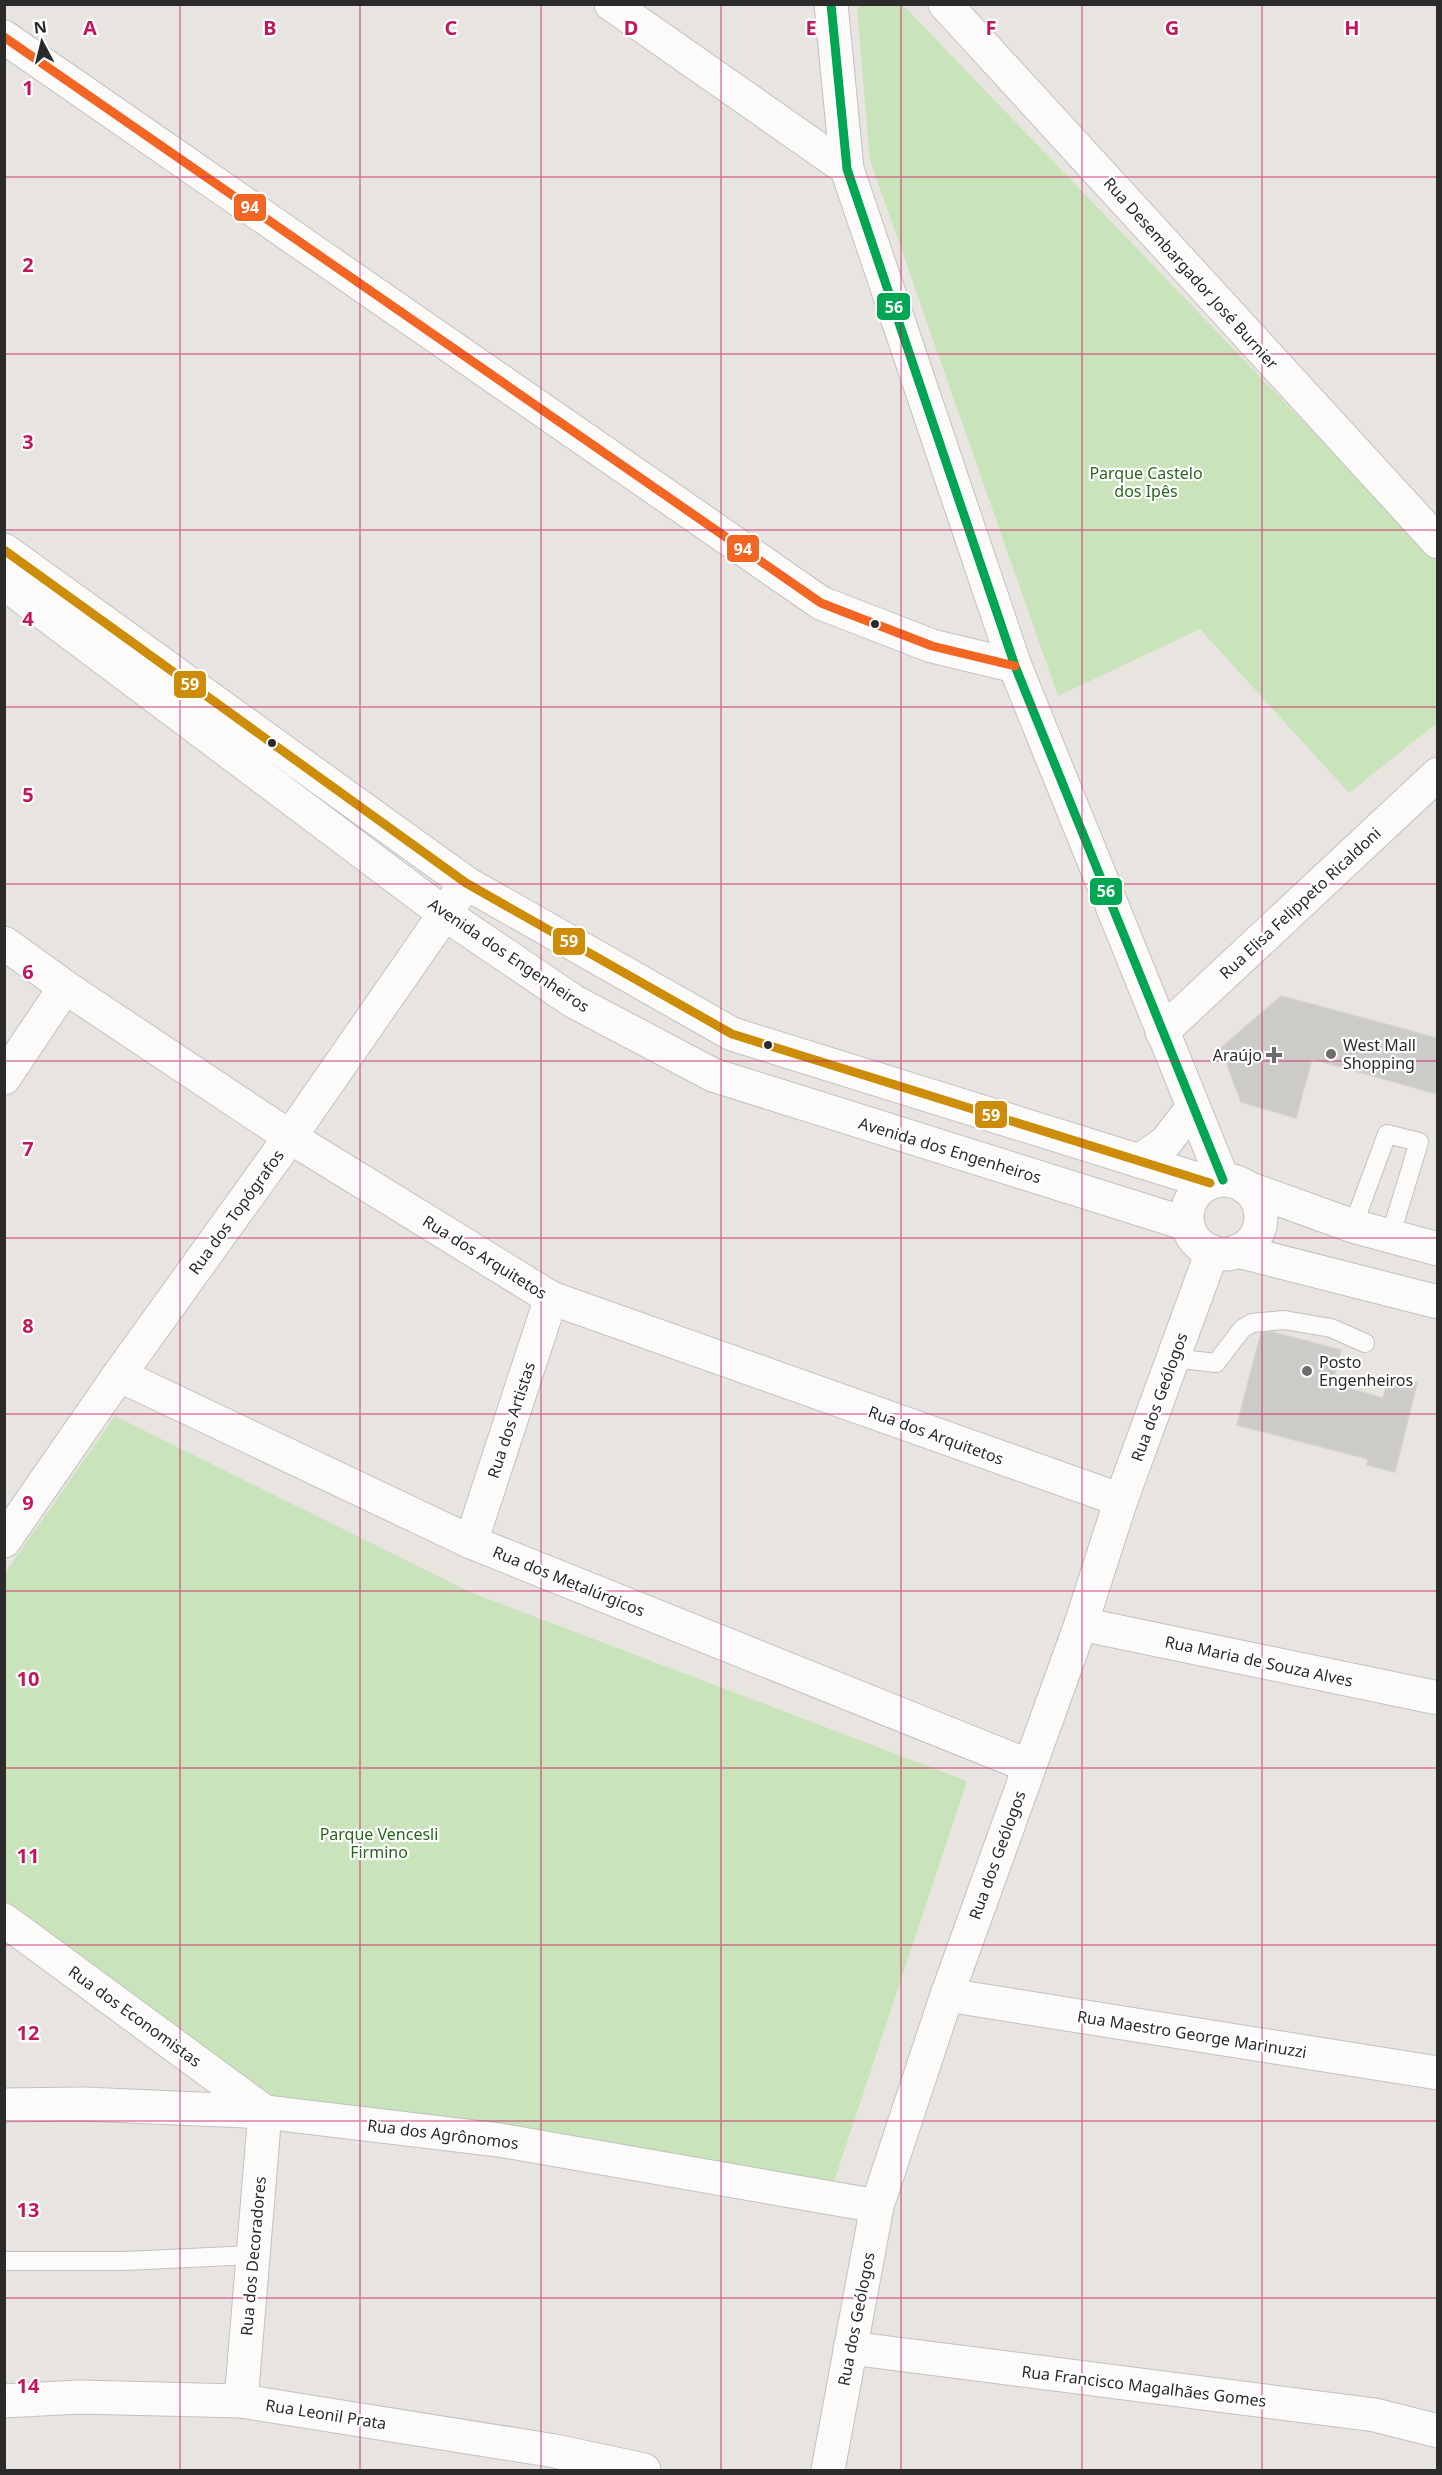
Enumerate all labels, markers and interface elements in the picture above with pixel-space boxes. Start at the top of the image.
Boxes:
north arrow [12,12,72,72]
text: A [83,14,97,41]
text: B [263,14,277,41]
text: C [445,14,458,41]
text: D [624,14,638,41]
text: E [805,14,817,41]
text: F [986,14,996,41]
text: G [1165,14,1179,41]
text: H [1344,14,1360,41]
text: N [32,15,48,39]
text: 1 [22,74,34,101]
street label: Rua Desembargador José Burnier [1099,172,1283,374]
line badge: 94 [233,193,267,222]
text: 94 [241,196,259,218]
text: 2 [22,251,34,278]
line badge: 56 [876,292,911,321]
text: 56 [885,296,903,318]
text: 3 [22,428,34,455]
park label: Parque Castelo dos Ipês [1089,462,1203,502]
line badge: 94 [726,534,760,563]
text: 94 [734,538,752,560]
text: 4 [22,605,34,632]
unlabelled marker [869,618,881,630]
line badge: 59 [173,670,207,699]
text: 59 [181,673,199,695]
unlabelled marker [266,737,278,749]
text: 5 [22,781,34,808]
street label: Rua Elisa Felippeto Ricaldoni [1215,822,1385,984]
line badge: 56 [1089,877,1123,906]
text: 56 [1097,880,1115,902]
street label: Avenida dos Engenheiros [424,893,594,1017]
line badge: 59 [552,927,586,956]
text: 59 [560,930,578,952]
text: 6 [22,958,34,985]
place label: West Mall Shopping [1343,1034,1416,1074]
unlabelled marker [762,1039,774,1051]
place label: Araújo [1213,1044,1262,1066]
marker: West Mall Shopping [1324,1047,1338,1061]
marker: Araújo [1267,1048,1281,1062]
line badge: 59 [974,1100,1008,1129]
text: 59 [982,1104,1000,1126]
street label: Avenida dos Engenheiros [856,1112,1044,1188]
text: 7 [22,1135,34,1162]
street label: Rua dos Topógrafos [183,1145,289,1279]
street label: Rua dos Arquitetos [419,1210,551,1304]
text: 8 [22,1312,34,1339]
street label: Rua dos Geólogos [1125,1329,1193,1465]
place label: Posto Engenheiros [1319,1351,1413,1391]
street label: Rua dos Artistas [482,1359,540,1481]
marker: Posto Engenheiros [1300,1364,1314,1378]
street label: Rua dos Arquitetos [865,1400,1007,1470]
text: 9 [22,1489,34,1516]
street label: Rua dos Metalúrgicos [490,1540,648,1622]
street label: Rua Maria de Souza Alves [1163,1630,1355,1692]
text: 10 [17,1665,39,1692]
street label: Rua dos Geólogos [963,1787,1031,1923]
park label: Parque Vencesli Firmino [320,1823,438,1863]
text: 11 [17,1842,39,1869]
street label: Rua dos Economistas [64,1960,206,2072]
street label: Rua Maestro George Marinuzzi [1076,2005,1308,2063]
text: 12 [17,2019,39,2046]
street label: Rua dos Agrônomos [366,2114,520,2154]
street label: Rua dos Decoradores [235,2175,271,2337]
text: 13 [17,2196,39,2223]
street label: Rua dos Geólogos [832,2250,880,2388]
street label: Rua Francisco Magalhães Gomes [1020,2360,1268,2412]
text: 14 [17,2372,40,2399]
street label: Rua Leonil Prata [264,2394,388,2434]

